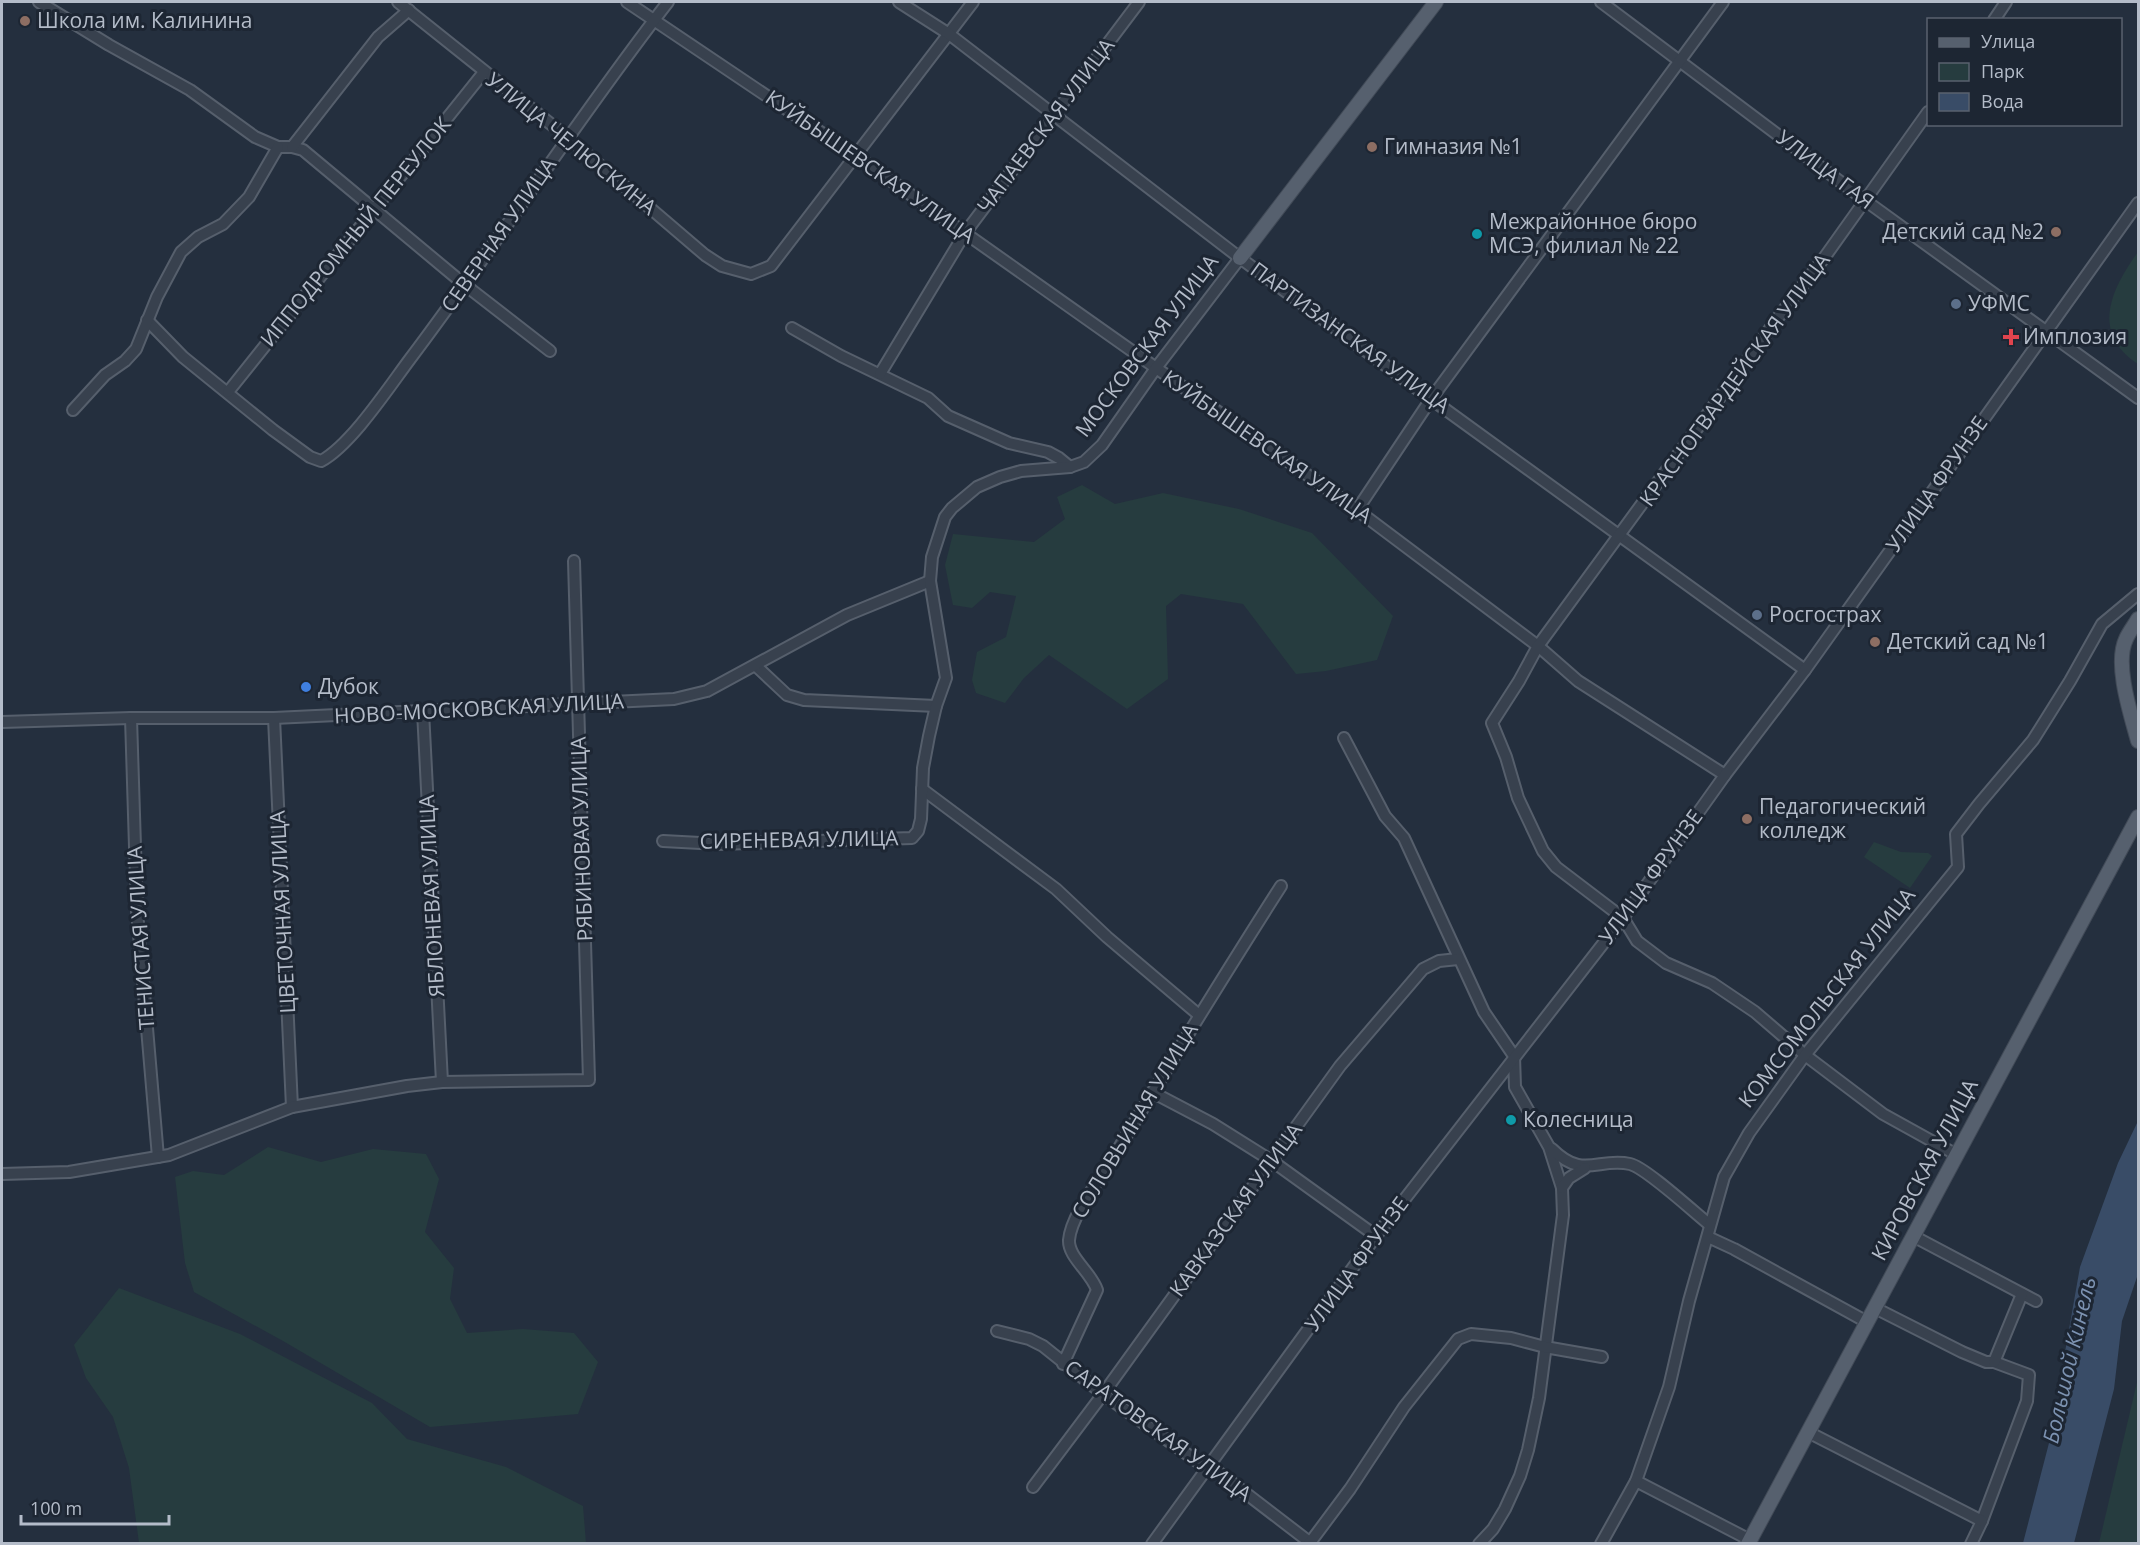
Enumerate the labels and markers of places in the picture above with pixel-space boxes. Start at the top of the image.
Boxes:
place label: Школа им. Калинина [37,6,252,34]
marker: Школа им. Калинина [18,14,32,28]
place label: Гимназия №1 [1384,132,1523,160]
marker: Гимназия №1 [1365,140,1379,154]
place label: Межрайонное бюро МСЭ, филиал № 22 [1489,207,1697,259]
place label: Детский сад №2 [1882,217,2044,245]
marker: Детский сад №2 [2049,225,2063,239]
marker: Межрайонное бюро МСЭ, филиал № 22 [1470,227,1484,241]
place label: УФМС [1968,289,2030,317]
marker: УФМС [1949,297,1963,311]
place label: Имплозия [2023,322,2127,350]
marker: Имплозия [2004,330,2018,344]
place label: Росгострах [1769,600,1881,628]
marker: Росгострах [1750,608,1764,622]
place label: Детский сад №1 [1887,627,2049,655]
marker: Детский сад №1 [1868,635,1882,649]
place label: Дубок [318,672,379,700]
marker: Дубок [299,680,313,694]
place label: Педагогический колледж [1759,792,1926,844]
marker: Педагогический колледж [1740,812,1754,826]
place label: Колесница [1523,1105,1634,1133]
marker: Колесница [1504,1113,1518,1127]

